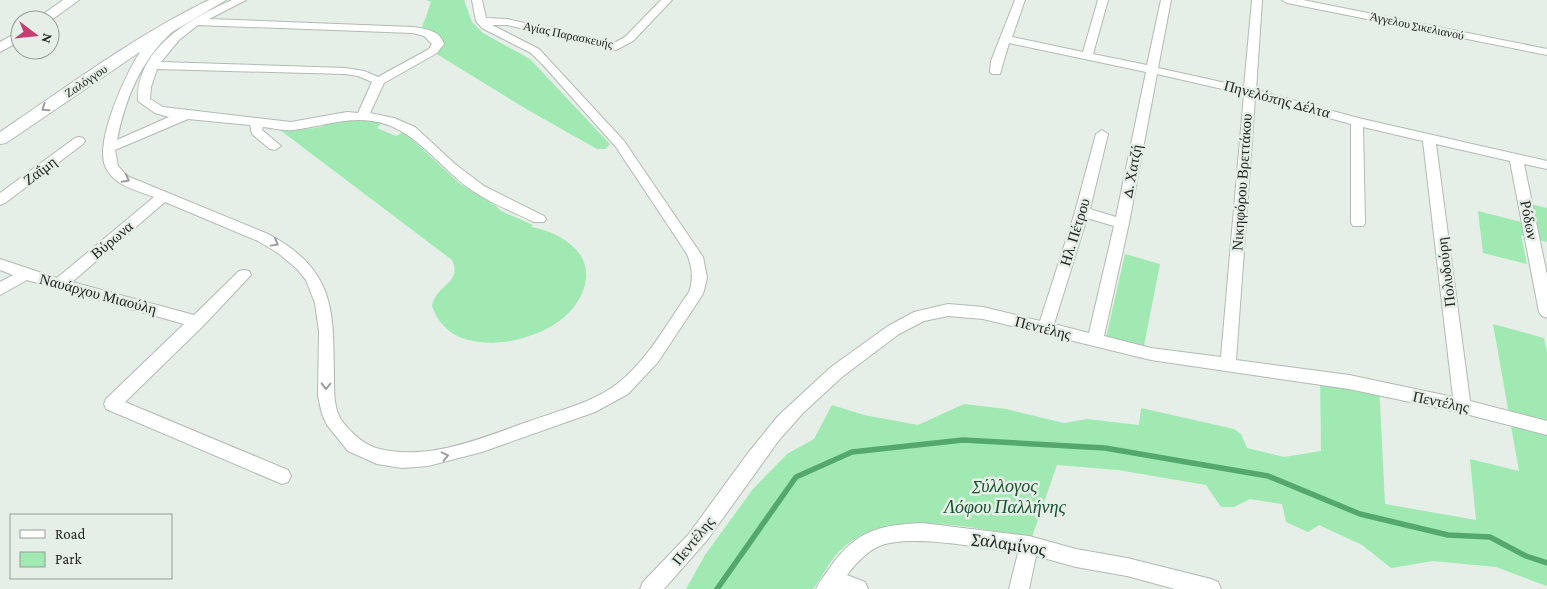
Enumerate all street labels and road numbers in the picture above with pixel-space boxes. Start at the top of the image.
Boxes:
street label: Άγγελου Σικελιανού [1369,9,1465,43]
street label: Αγίας Παρασκευής [522,19,614,51]
street label: Ζαλόγγου [62,62,110,100]
street label: Πηνελόπης Δέλτα [1222,77,1332,121]
street label: Νικηφόρου Βρεττάκου [1229,113,1255,251]
street label: Δ. Χατζή [1119,143,1145,199]
street label: Ζαΐμη [20,153,60,189]
street label: Ηλ. Πέτρου [1057,196,1093,268]
street label: Ρόδων [1517,199,1541,241]
street label: Βύρωνα [88,218,136,262]
street label: Πολυδούρη [1434,236,1458,308]
street label: Ναυάρχου Μιαούλη [38,271,158,317]
street label: Πεντέλης [1013,313,1073,343]
street label: Πεντέλης [1411,388,1471,416]
street label: Πεντέλης [669,514,717,568]
street label: Σαλαμίνος [970,528,1048,560]

